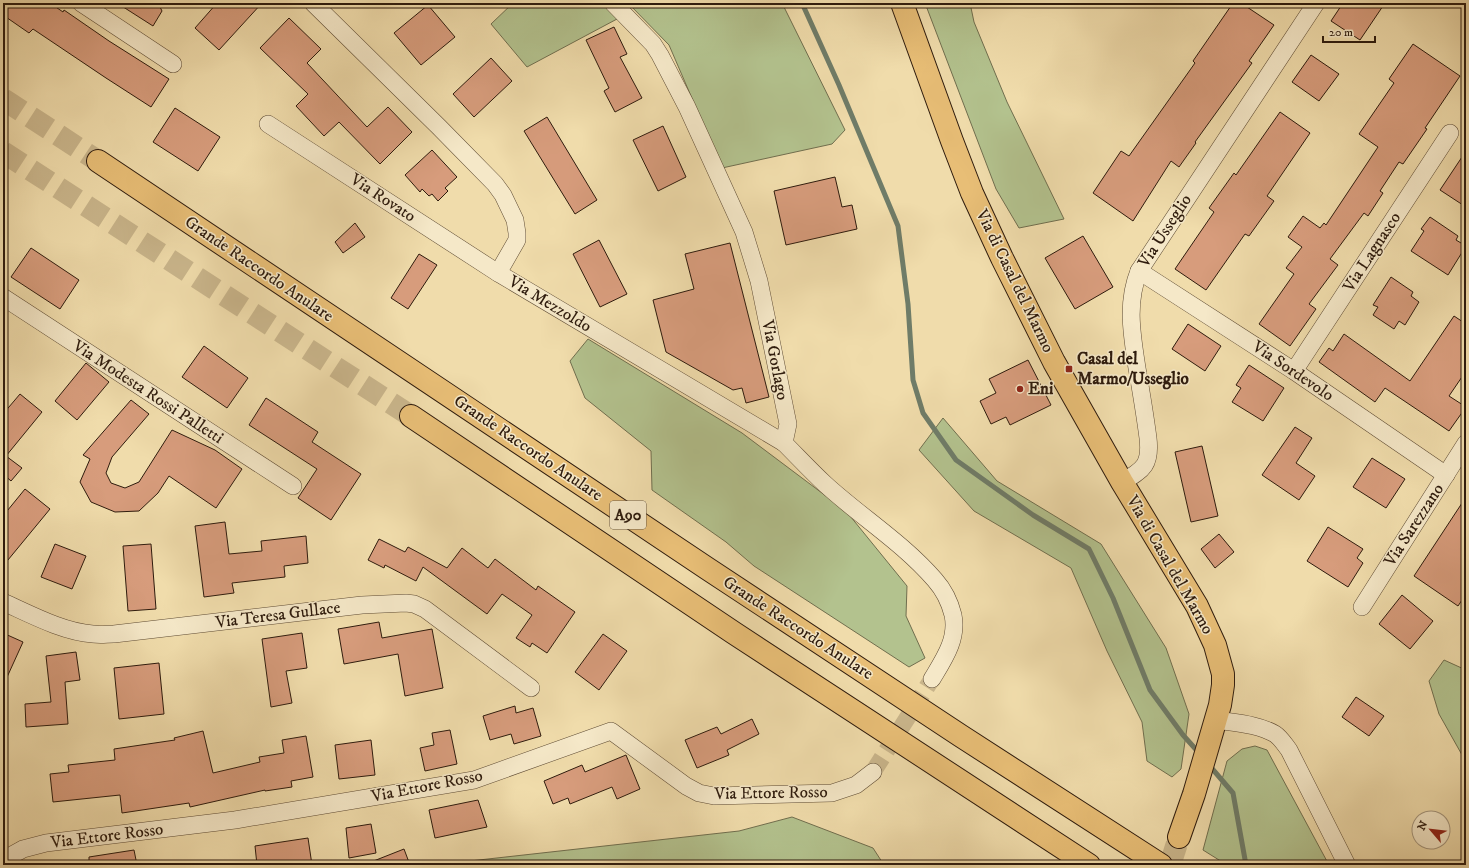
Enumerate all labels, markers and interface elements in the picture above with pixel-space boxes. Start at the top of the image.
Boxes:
scale bar [1323,18,1375,44]
text: 20 m [1329,25,1353,40]
street label: Via Rovato [345,168,420,227]
street label: Via Usseglio [1133,190,1197,273]
street label: Via di Casal del Marmo [970,205,1059,356]
street label: Via Lagnasco [1337,208,1406,297]
street label: Grande Raccordo Anulare [180,211,338,327]
street label: Via Mezzoldo [504,270,596,337]
street label: Via Gorlago [756,317,794,402]
street label: Via Modesta Rossi Palletti [68,334,228,449]
street label: Via Sordevolo [1247,335,1338,406]
place label: Casal del Marmo/Usseglio [1077,348,1189,390]
marker: Casal del Marmo/Usseglio [1064,364,1074,374]
place label: Eni [1028,378,1054,400]
marker: Eni [1015,384,1025,394]
street label: Grande Raccordo Anulare [449,390,607,506]
street label: Via Sarezzano [1379,479,1449,571]
street label: Via di Casal del Marmo [1121,491,1219,638]
road number: A90 [610,501,646,529]
street label: Grande Raccordo Anulare [719,571,877,685]
street label: Via Teresa Gullace [213,596,342,634]
street label: Via Ettore Rosso [368,764,485,808]
street label: Via Ettore Rosso [713,781,828,805]
north arrow [1411,810,1451,850]
street label: Via Ettore Rosso [49,818,164,854]
text: N [1415,819,1431,833]

